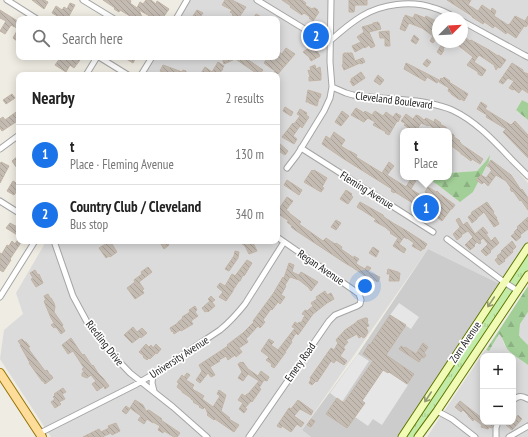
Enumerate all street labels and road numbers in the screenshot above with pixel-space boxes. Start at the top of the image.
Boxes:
street label: Cleveland Boulevard [355,88,434,112]
street label: Fleming Avenue [338,168,397,212]
street label: Regan Avenue [295,246,347,288]
street label: Riedling Drive [83,317,127,369]
street label: Zorn Avenue [446,318,484,365]
street label: University Avenue [147,332,211,381]
street label: Emery Road [282,340,319,384]

